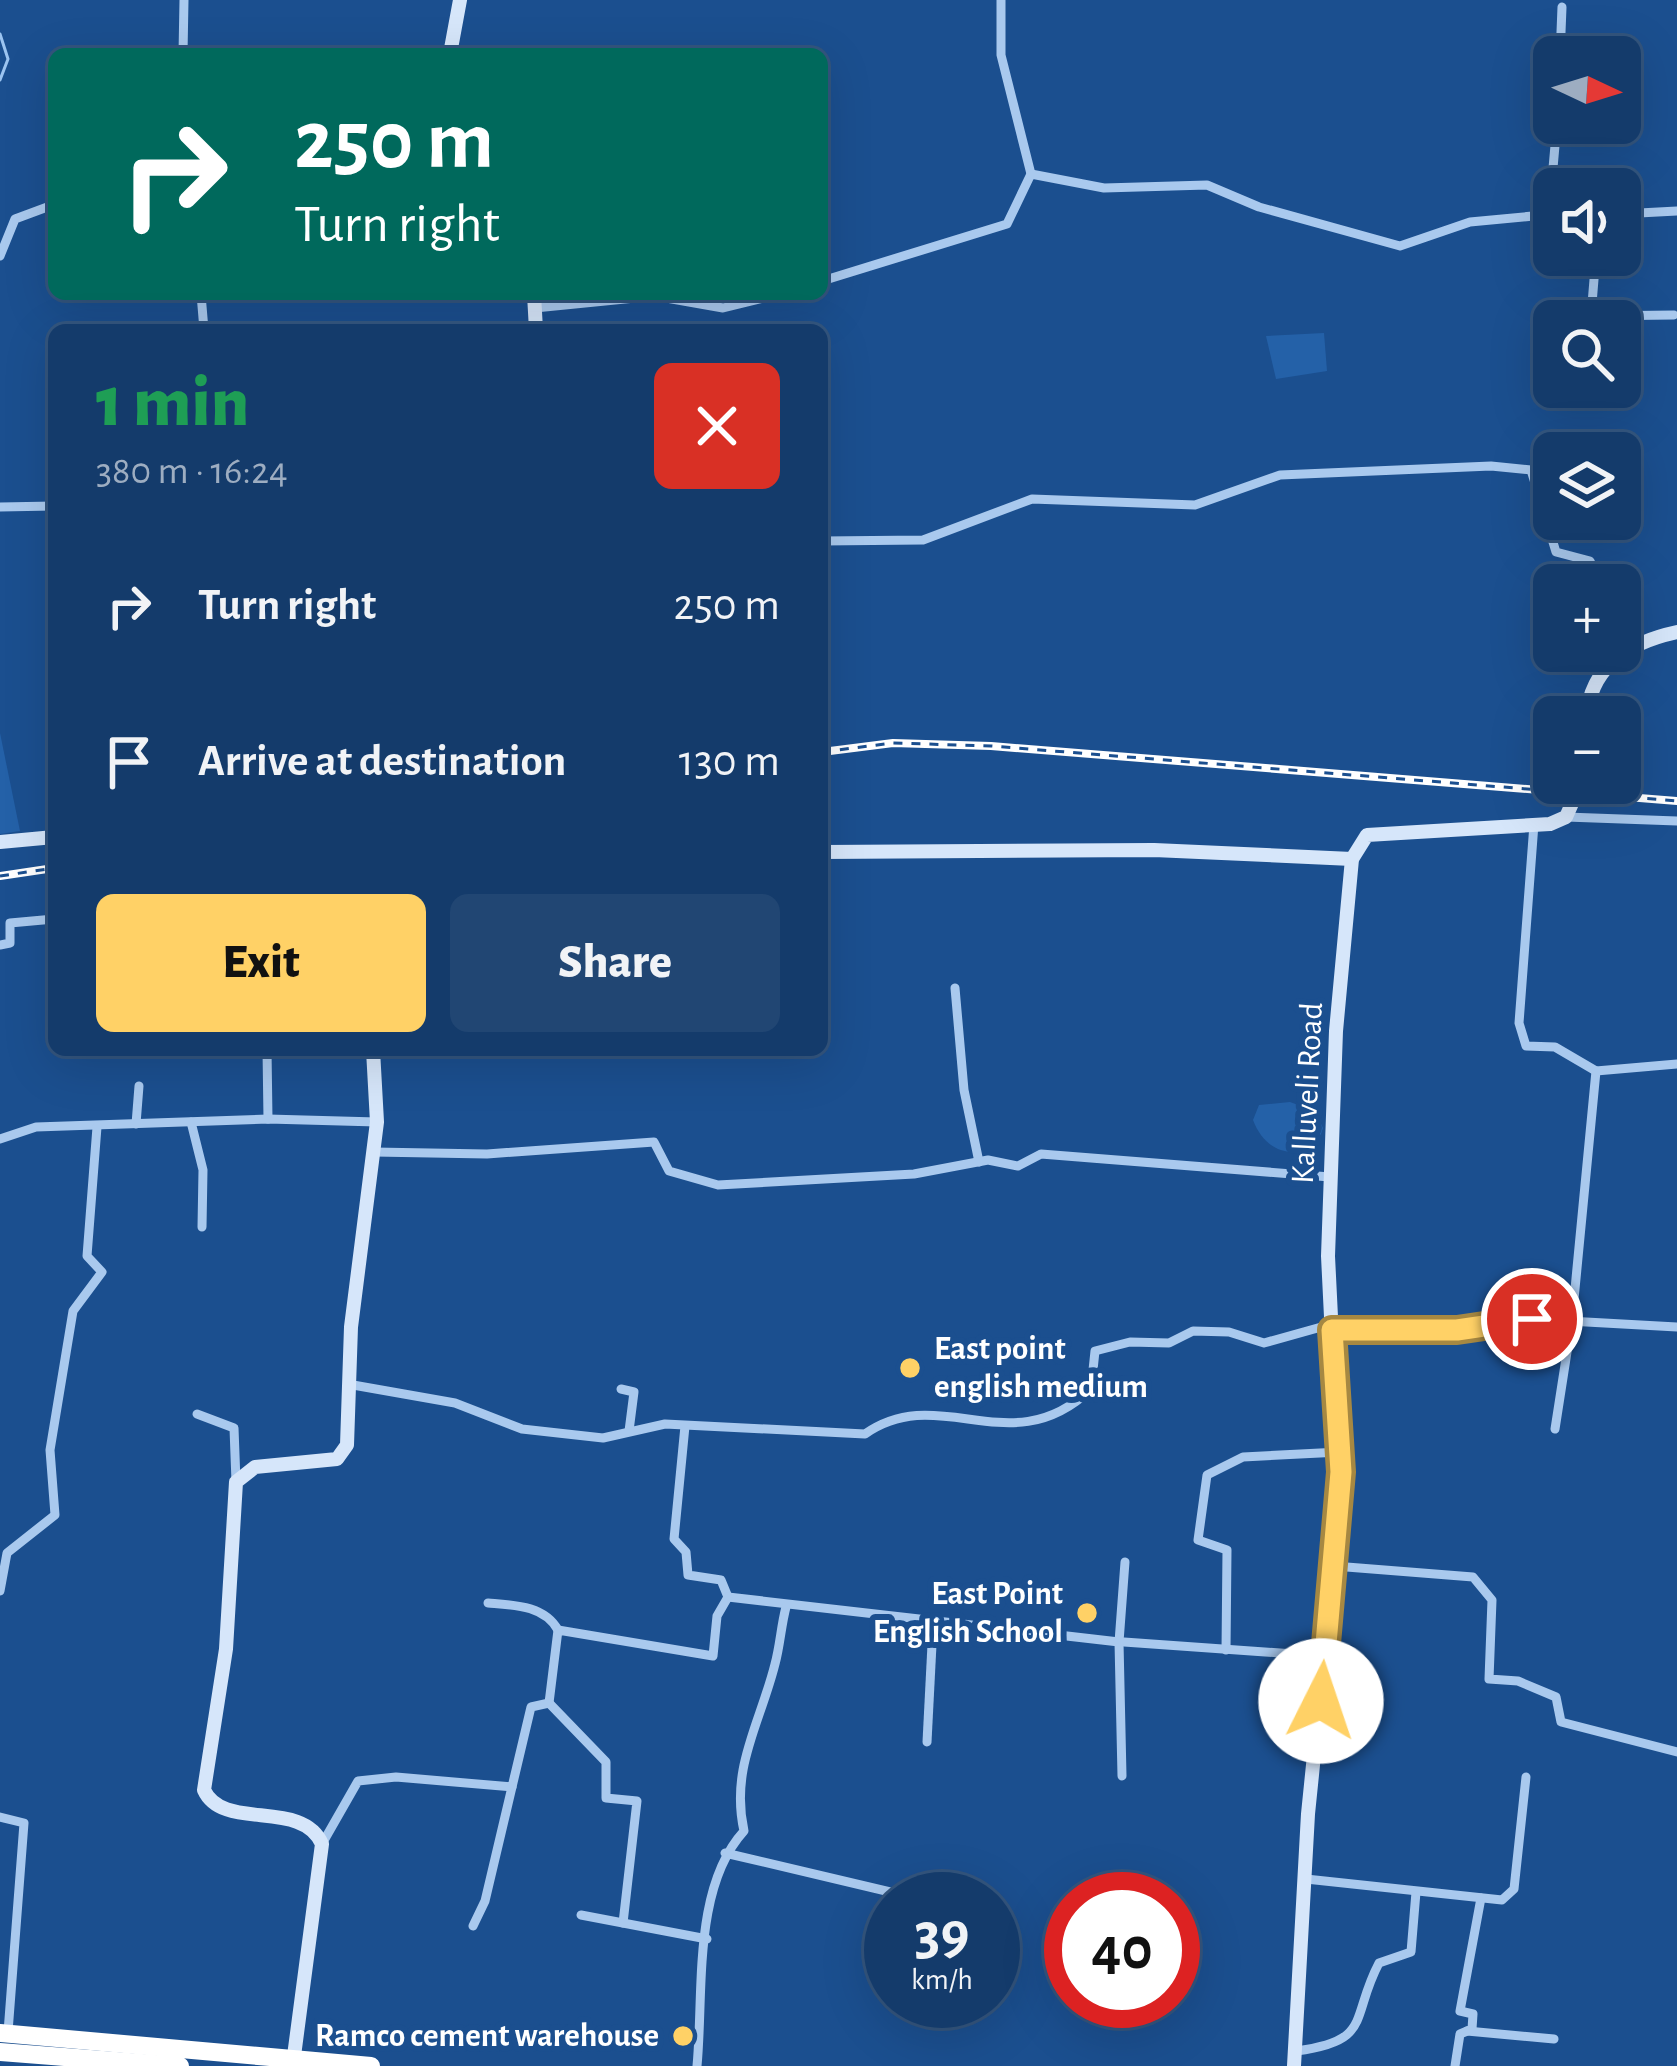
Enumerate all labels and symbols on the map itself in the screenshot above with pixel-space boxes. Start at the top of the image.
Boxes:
north arrow [1533,36,1641,144]
street label: Kalluveli Road [1287,1001,1329,1185]
pin [1481,1268,1583,1370]
place label: East point english medium [934,1333,1148,1404]
marker: East point english medium [897,1355,923,1381]
place label: East Point English School [873,1578,1063,1649]
marker: East Point English School [1074,1600,1100,1626]
position arrow [1258,1638,1384,1764]
speed limit sign: 40 [1044,1872,1200,2028]
place label: Ramco cement warehouse [315,2020,659,2053]
marker: Ramco cement warehouse [670,2023,696,2049]

